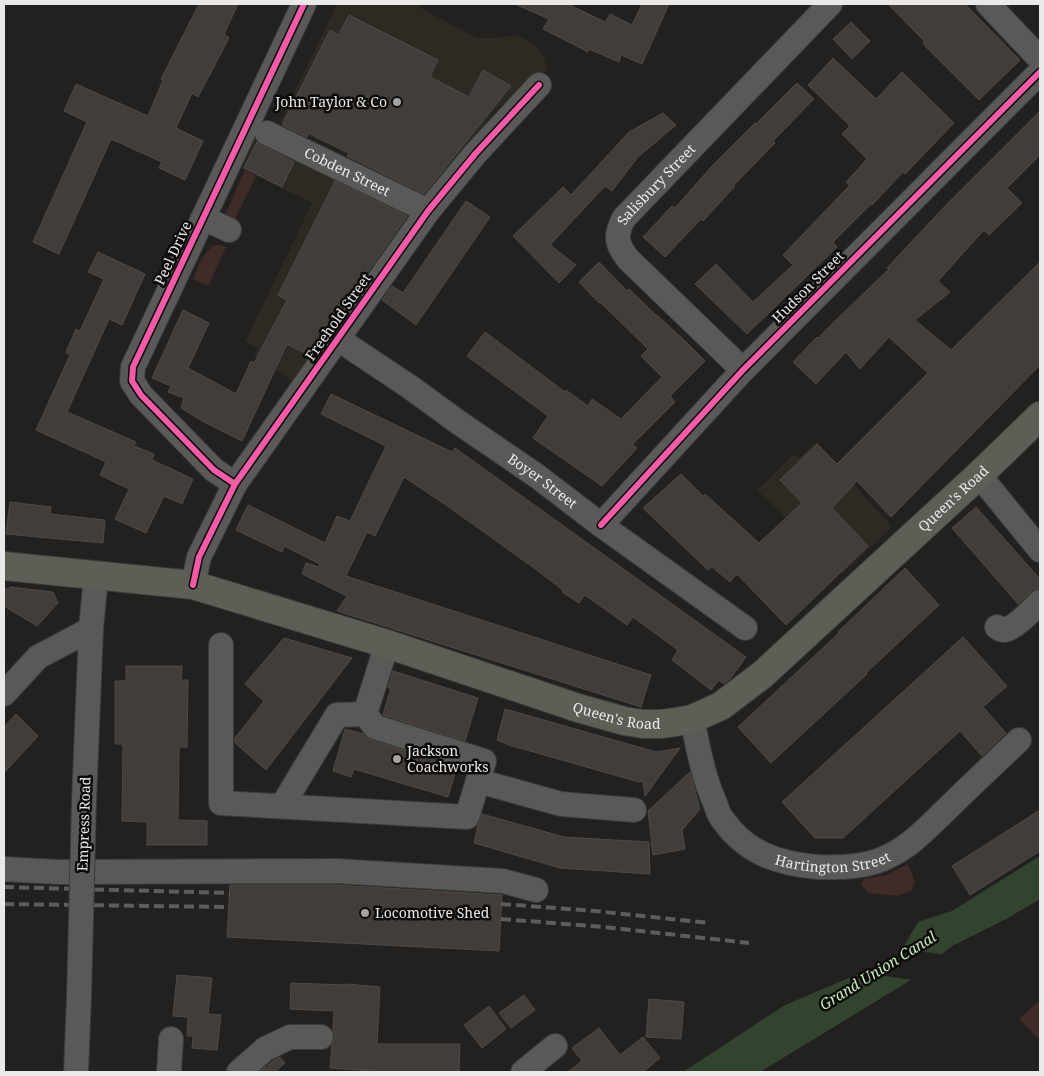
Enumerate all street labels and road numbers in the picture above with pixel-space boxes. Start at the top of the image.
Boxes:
street label: Salisbury Street [612,140,699,228]
street label: Cobden Street [301,142,393,200]
street label: Peel Drive [150,218,196,288]
street label: Hudson Street [767,246,848,327]
street label: Freehold Street [300,269,375,364]
street label: Boyer Street [504,449,581,513]
street label: Queen's Road [914,461,993,536]
street label: Queen's Road [571,697,661,733]
street label: Empress Road [72,776,95,872]
street label: Hartington Street [773,847,894,876]

